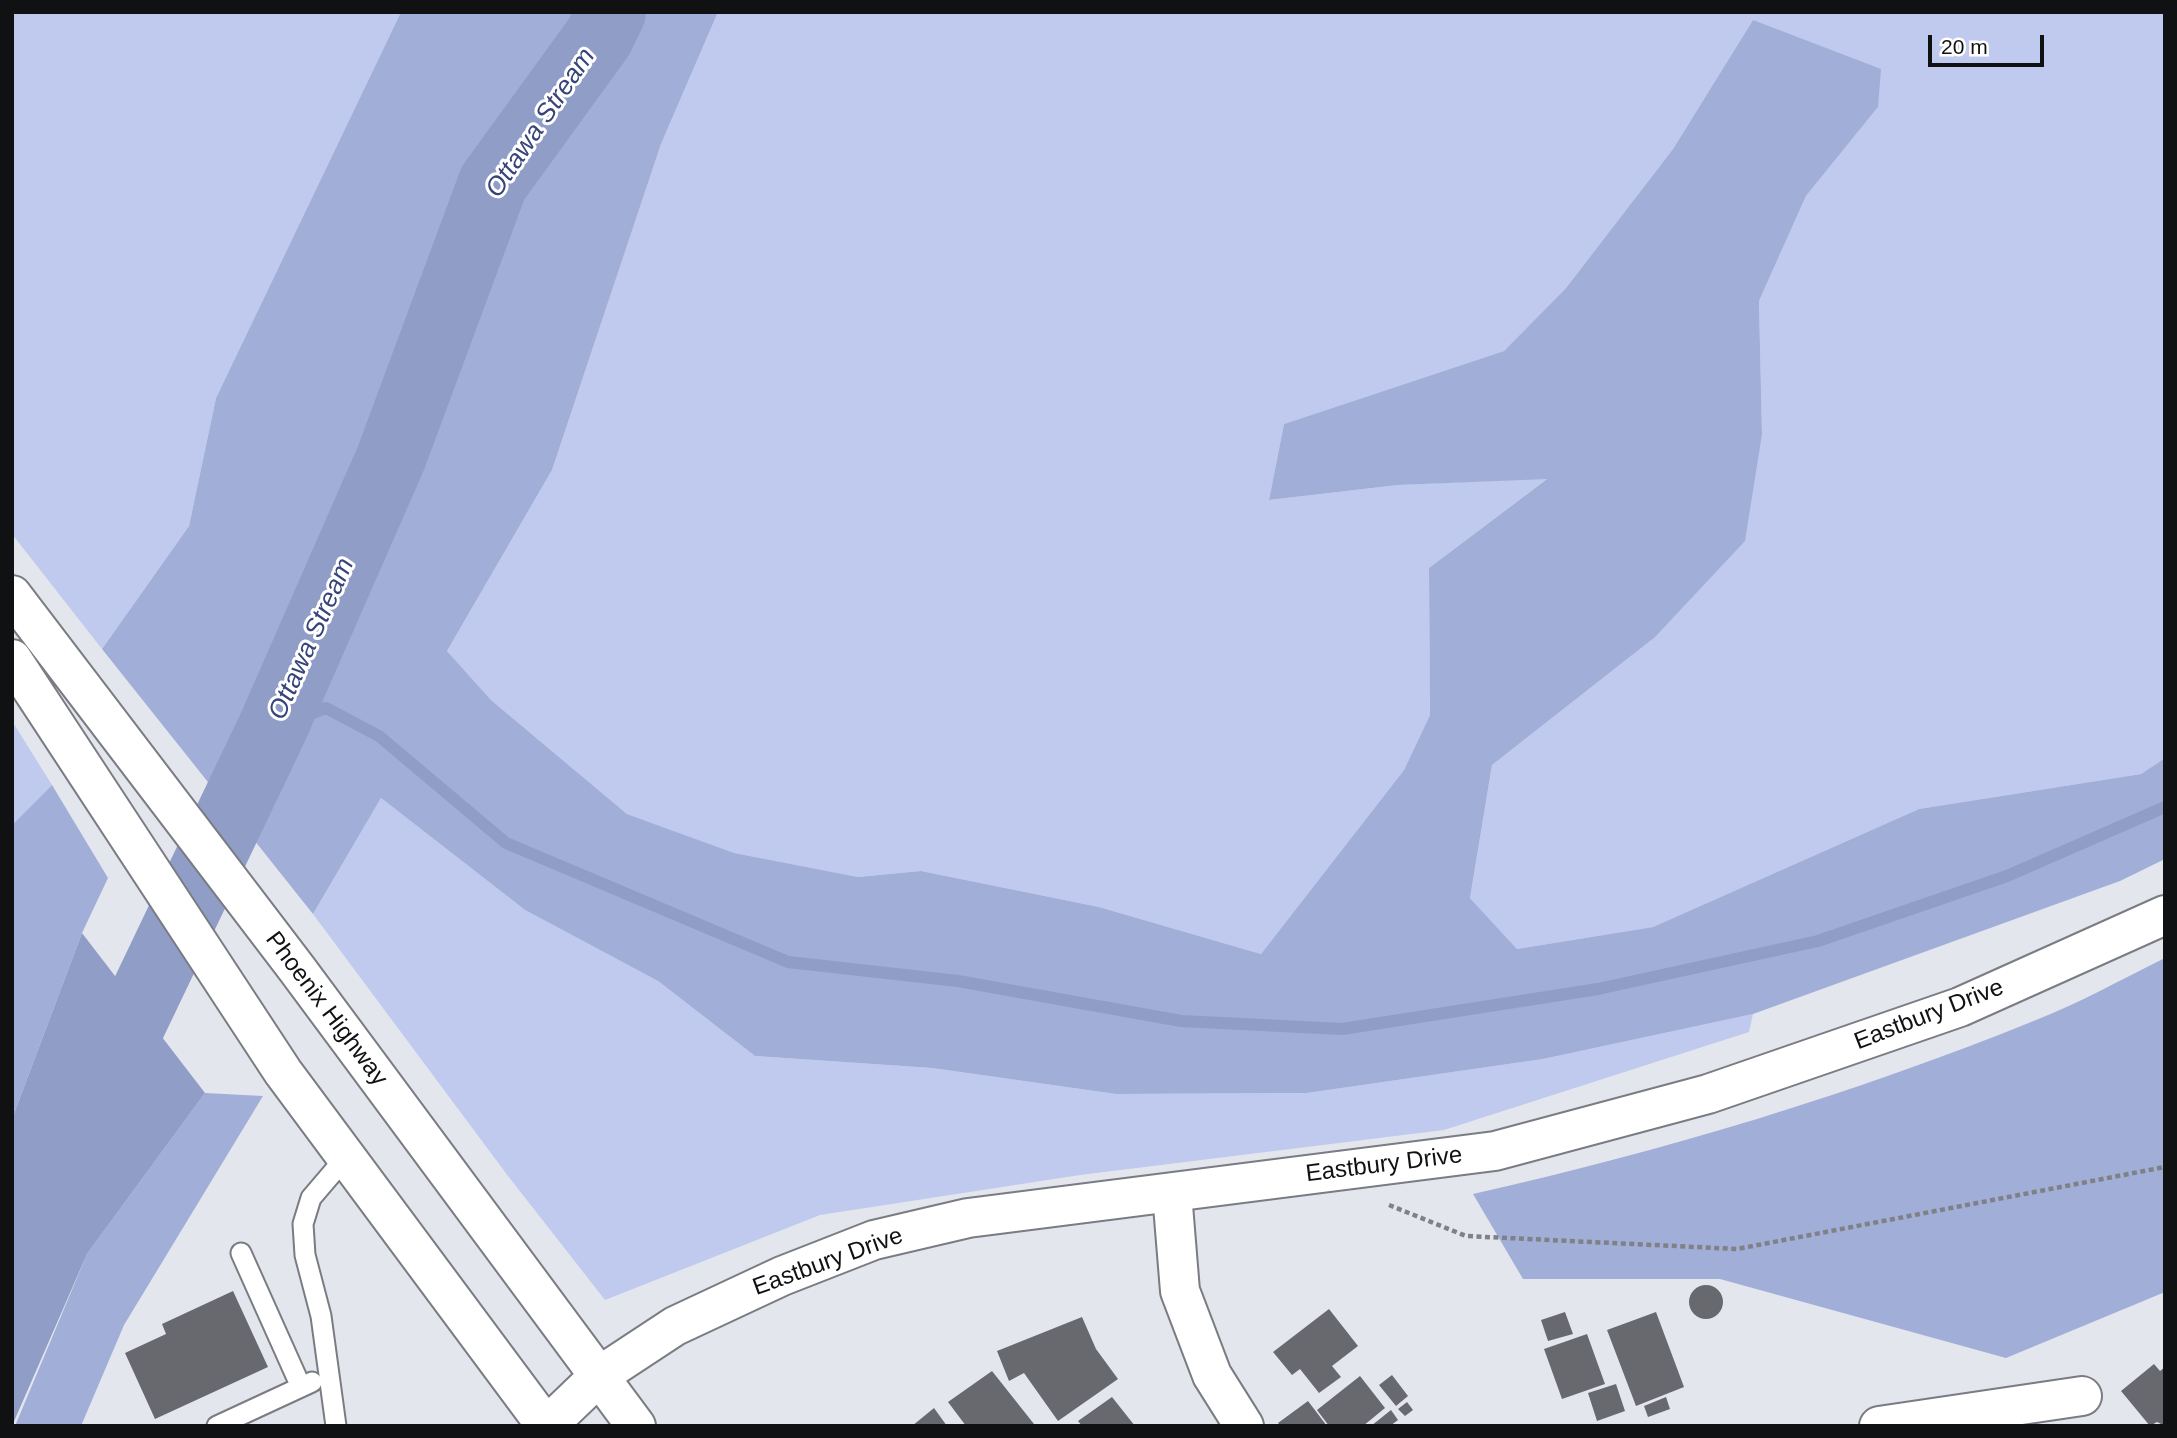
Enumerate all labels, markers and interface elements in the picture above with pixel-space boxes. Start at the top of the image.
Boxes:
scale bar [1932,21,2048,65]
text: 20 m [1941,35,1988,58]
water label: Ottawa Stream [480,42,602,204]
water label: Ottawa Stream [262,553,362,725]
street label: Phoenix Highway [259,926,393,1092]
street label: Eastbury Drive [1850,973,2008,1057]
street label: Eastbury Drive [1304,1141,1464,1189]
street label: Eastbury Drive [749,1222,907,1302]

